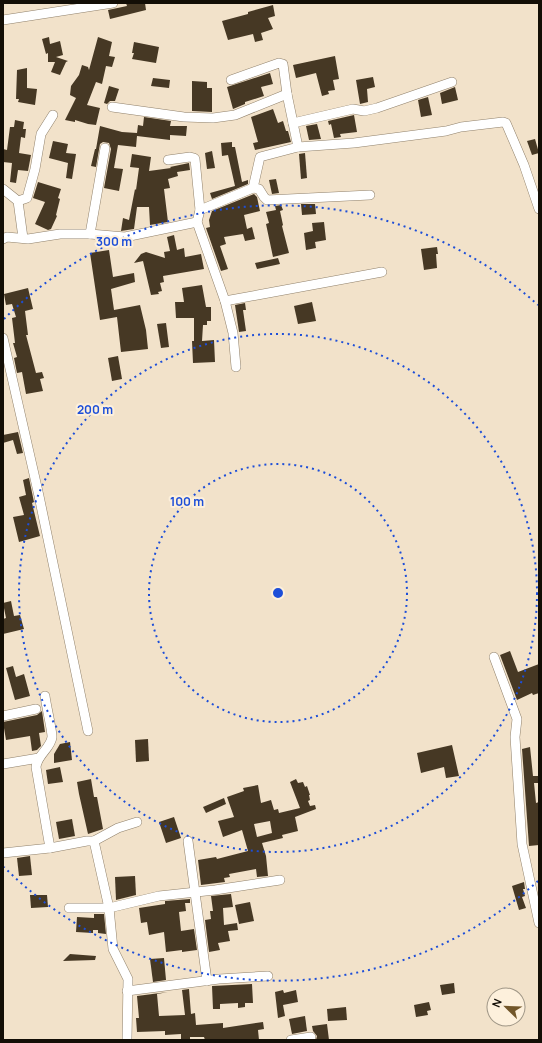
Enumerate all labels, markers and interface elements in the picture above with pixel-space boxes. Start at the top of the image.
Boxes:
text: 300 m [96,233,132,250]
text: 200 m [77,401,113,418]
text: 100 m [170,493,204,510]
centre of rings [271,586,285,600]
north arrow [486,987,526,1027]
text: N [488,996,505,1009]

